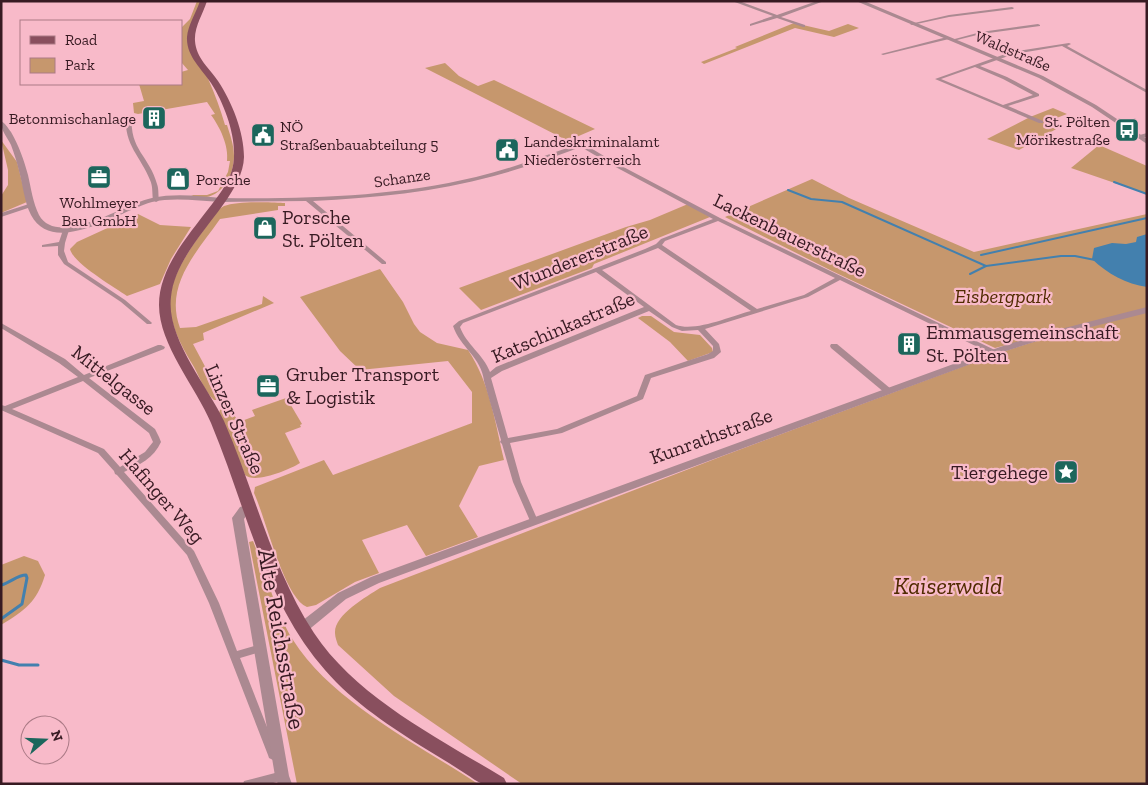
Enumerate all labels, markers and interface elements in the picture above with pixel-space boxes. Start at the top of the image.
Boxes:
legend [20,20,182,85]
street label: Waldstraße [972,27,1054,75]
text: Road [65,31,98,49]
text: Park [65,56,95,74]
building icon: Betonmischanlage [141,105,167,131]
place label: Betonmischanlage [9,109,136,128]
place label: St. Pölten Mörikestraße [1016,112,1111,149]
place label: NÖ Straßenbauabteilung 5 [280,117,438,154]
bus stop icon: St. Pölten Mörikestraße [1114,117,1140,143]
public building icon: NÖ Straßenbauabteilung 5 [250,122,276,148]
place label: Landeskriminalamt Niederösterreich [524,132,659,169]
public building icon: Landeskriminalamt Niederösterreich [494,137,520,163]
office icon: Wohlmeyer Bau GmbH [86,164,112,190]
street label: Schanze [373,165,431,191]
shop icon: Porsche [165,166,191,192]
place label: Porsche [196,170,251,189]
street label: Lackenbauerstraße [710,188,870,282]
place label: Wohlmeyer Bau GmbH [60,193,139,230]
place label: Porsche St. Pölten [282,205,364,252]
shop icon: Porsche St. Pölten [252,215,278,241]
street label: Wundererstraße [509,219,651,295]
park label: Eisbergpark [954,284,1052,308]
street label: Katschinkastraße [488,286,638,368]
place label: Emmausgemeinschaft St. Pölten [926,320,1119,367]
building icon: Emmausgemeinschaft St. Pölten [896,331,922,357]
street label: Mittelgasse [67,340,161,420]
street label: Linzer Straße [200,360,270,478]
place label: Gruber Transport & Logistik [286,362,440,409]
office icon: Gruber Transport & Logistik [255,373,281,399]
street label: Kunrathstraße [646,403,776,469]
street label: Hafinger Weg [114,444,210,548]
place icon: Tiergehege [1053,459,1079,485]
place label: Tiergehege [951,460,1048,484]
street label: Alte Reichsstraße [252,546,312,732]
park label: Kaiserwald [894,571,1002,600]
north arrow [20,715,70,765]
text: N [47,728,67,744]

